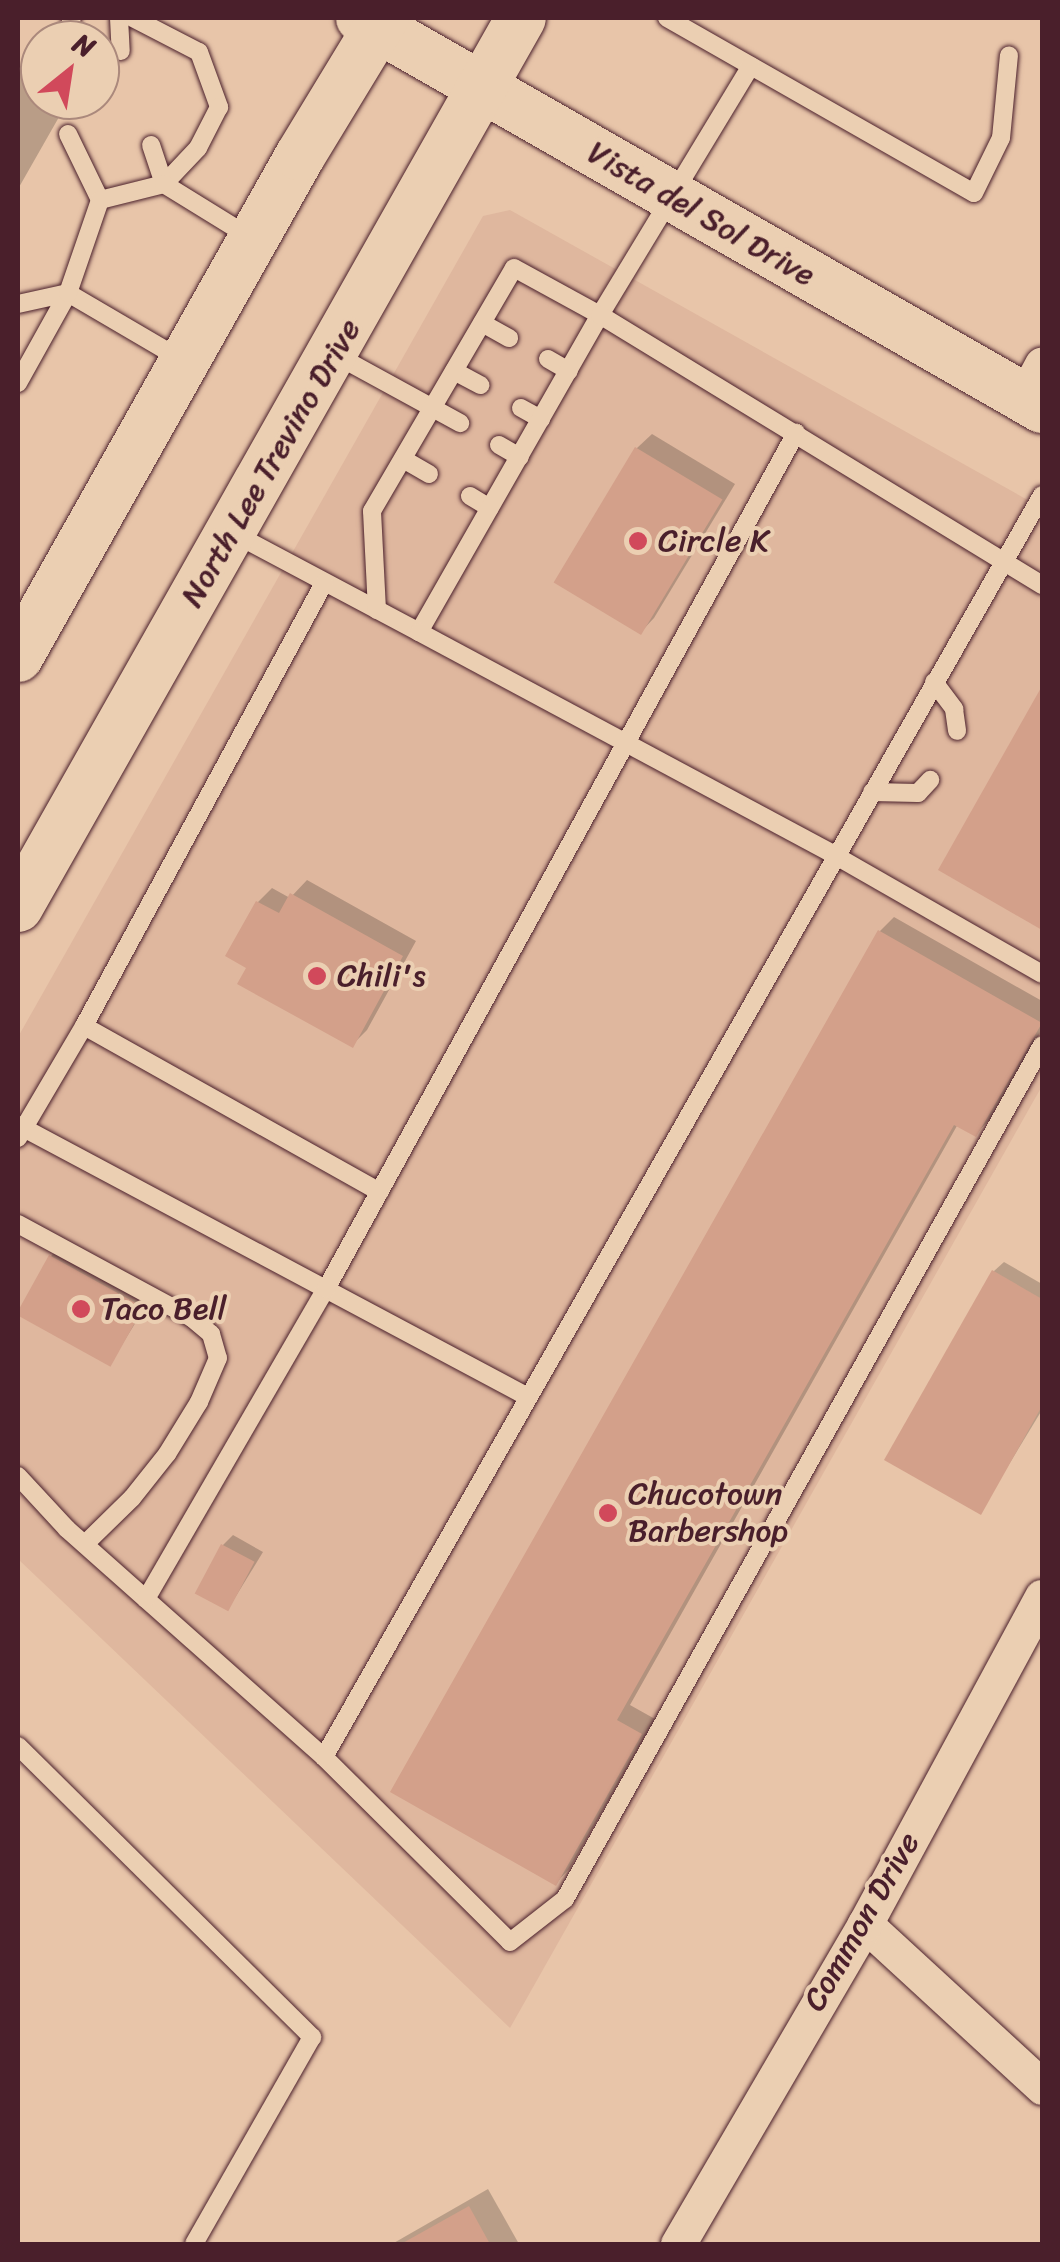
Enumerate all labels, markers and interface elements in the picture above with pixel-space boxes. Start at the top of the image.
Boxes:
text: N [64,19,105,71]
north arrow [20,20,120,120]
street label: Vista del Sol Drive [580,133,822,295]
street label: North Lee Trevino Drive [172,311,370,615]
place label: Circle K [658,522,769,560]
marker: Circle K [627,530,649,552]
place label: Chili's [337,957,426,995]
marker: Chili's [306,965,328,987]
place label: Taco Bell [101,1290,227,1328]
marker: Taco Bell [70,1298,92,1320]
place label: Chucotown Barbershop [628,1476,788,1551]
marker: Chucotown Barbershop [597,1502,619,1524]
street label: Common Drive [795,1826,929,2018]

